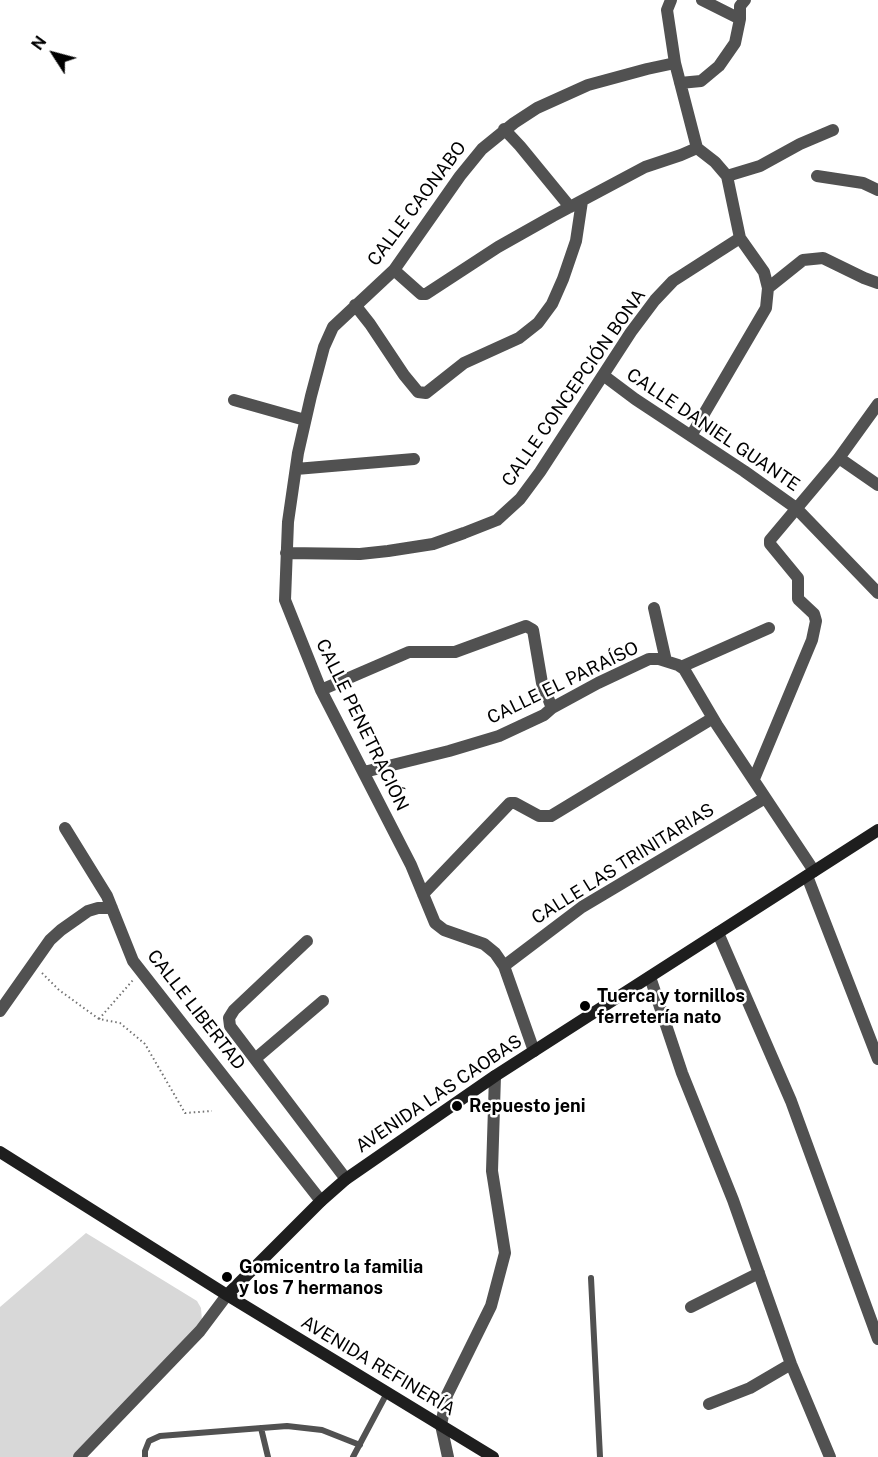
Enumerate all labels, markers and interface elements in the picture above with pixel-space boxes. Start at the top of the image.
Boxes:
north arrow [24,24,84,84]
text: N [28,32,50,54]
street label: CALLE CAONABO [363,137,471,271]
street label: CALLE CONCEPCIÓN BONA [498,285,650,491]
street label: CALLE DANIEL GUANTE [622,364,804,496]
street label: CALLE PENETRACIÓN [311,636,413,814]
street label: CALLE EL PARAÍSO [484,637,642,729]
street label: CALLE LAS TRINITARIAS [528,799,718,929]
street label: CALLE LIBERTAD [142,946,250,1074]
place label: Tuerca y tornillos ferretería nato [597,985,745,1028]
marker: Tuerca y tornillos ferretería nato [578,999,592,1013]
street label: AVENIDA LAS CAOBAS [352,1030,526,1158]
place label: Repuesto jeni [469,1095,586,1117]
marker: Repuesto jeni [450,1099,464,1113]
place label: Gomicentro la familia y los 7 hermanos [239,1256,423,1298]
marker: Gomicentro la familia y los 7 hermanos [220,1270,234,1284]
street label: AVENIDA REFINERÍA [297,1311,459,1421]

